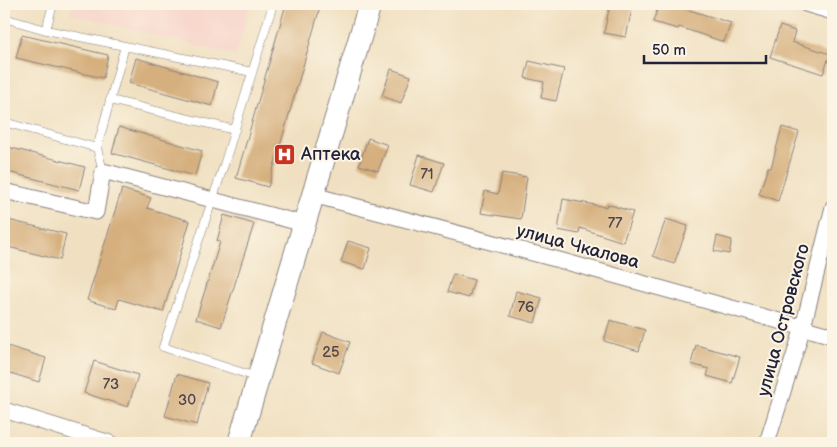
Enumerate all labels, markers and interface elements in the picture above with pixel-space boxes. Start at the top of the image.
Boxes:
scale bar [644,32,767,64]
text: 50 m [652,41,686,60]
hospital icon: Аптека [273,142,297,166]
place label: Аптека [300,144,361,165]
house number: 71 [420,165,434,184]
house number: 77 [608,214,623,233]
street label: улица Чкалова [514,220,642,273]
street label: улица Островского [753,241,814,399]
house number: 76 [518,298,534,317]
house number: 25 [322,343,340,362]
house number: 73 [103,375,119,394]
house number: 30 [178,391,196,410]

